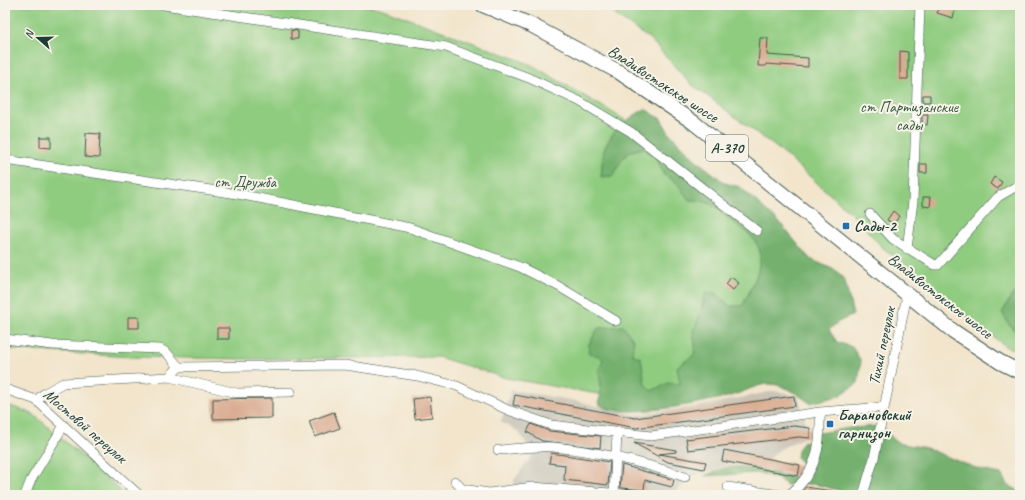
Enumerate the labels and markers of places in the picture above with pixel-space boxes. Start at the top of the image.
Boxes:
place label: Сады-2 [854,216,898,236]
marker: Сады-2 [841,221,851,231]
place label: Барановский гарнизон [838,405,912,443]
marker: Барановский гарнизон [825,419,835,429]

